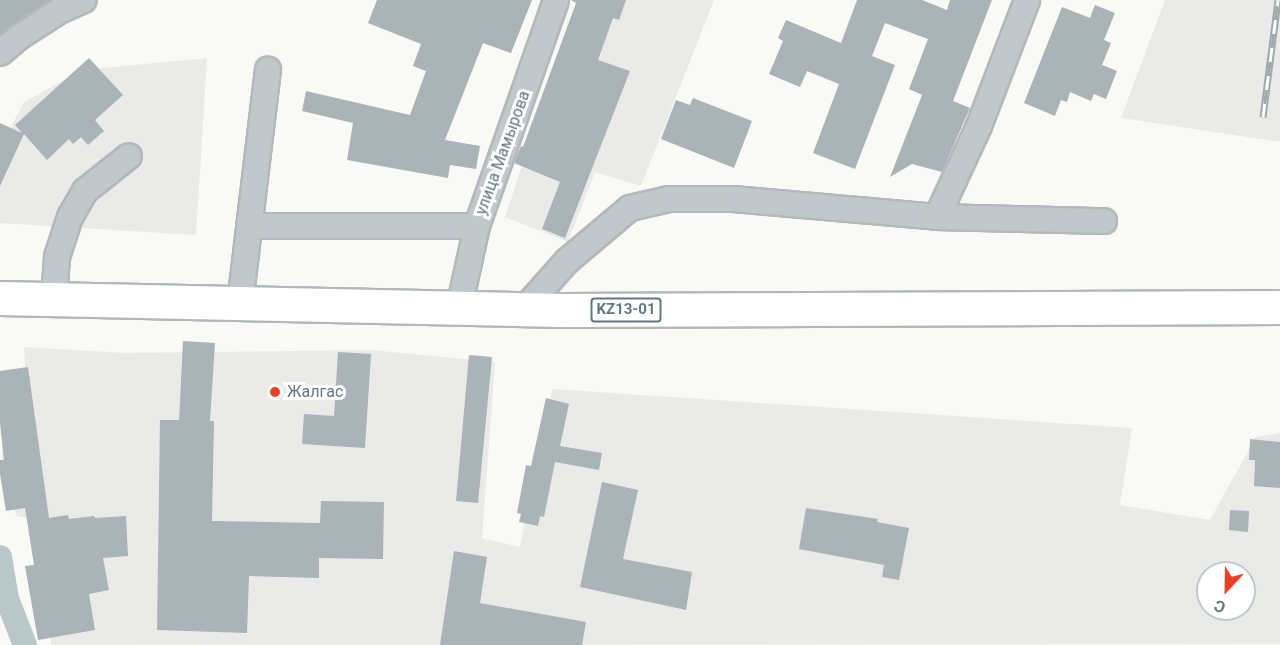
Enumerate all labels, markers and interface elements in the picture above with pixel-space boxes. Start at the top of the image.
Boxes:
street label: улица Мамырова [472,88,534,218]
road number: KZ13-01 [590,298,662,322]
place label: Жалгас [287,382,343,402]
marker: Жалгас [268,385,282,399]
north arrow [1196,561,1256,621]
text: С [1211,596,1228,617]

